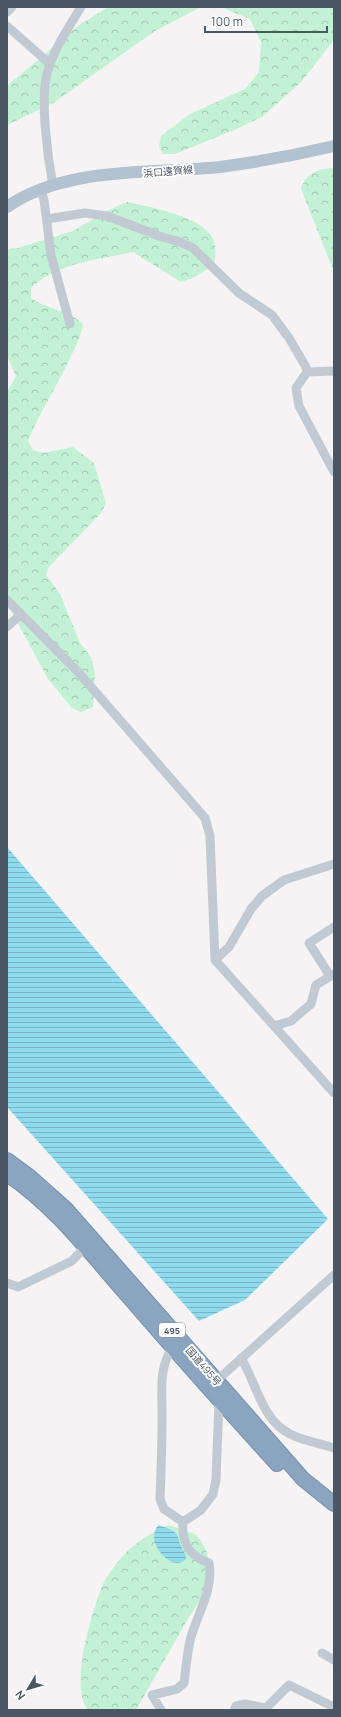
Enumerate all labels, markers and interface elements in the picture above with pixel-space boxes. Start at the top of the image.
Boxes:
scale bar [205,8,327,34]
text: 100 m [211,13,243,30]
street label: 浜口遠賀線 [142,162,194,180]
road number: 495 [159,1323,185,1337]
street label: 国道495号 [183,1343,225,1389]
north arrow [8,1669,48,1709]
text: N [11,1688,28,1703]

